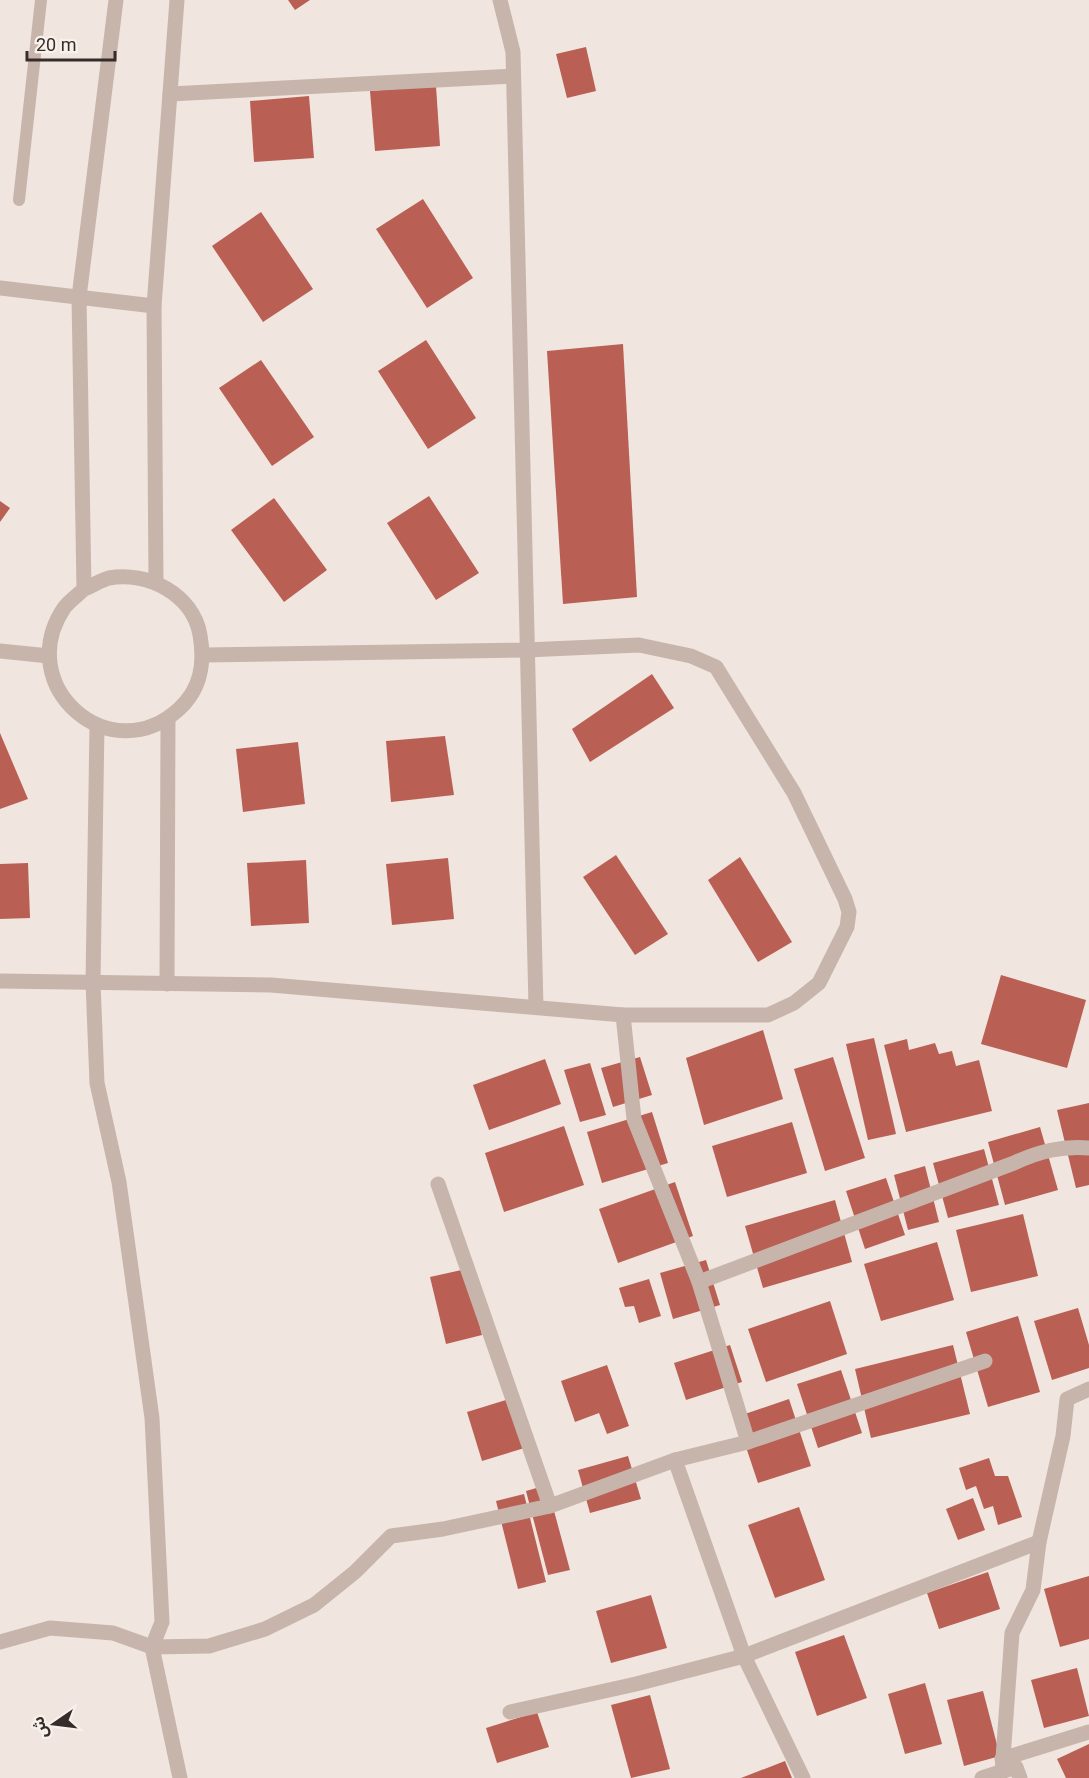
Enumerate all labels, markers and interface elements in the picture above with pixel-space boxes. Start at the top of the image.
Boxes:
scale bar [27,24,116,62]
text: 20 m [36,34,76,55]
north arrow [24,1694,84,1754]
text: ش [28,1714,52,1740]

